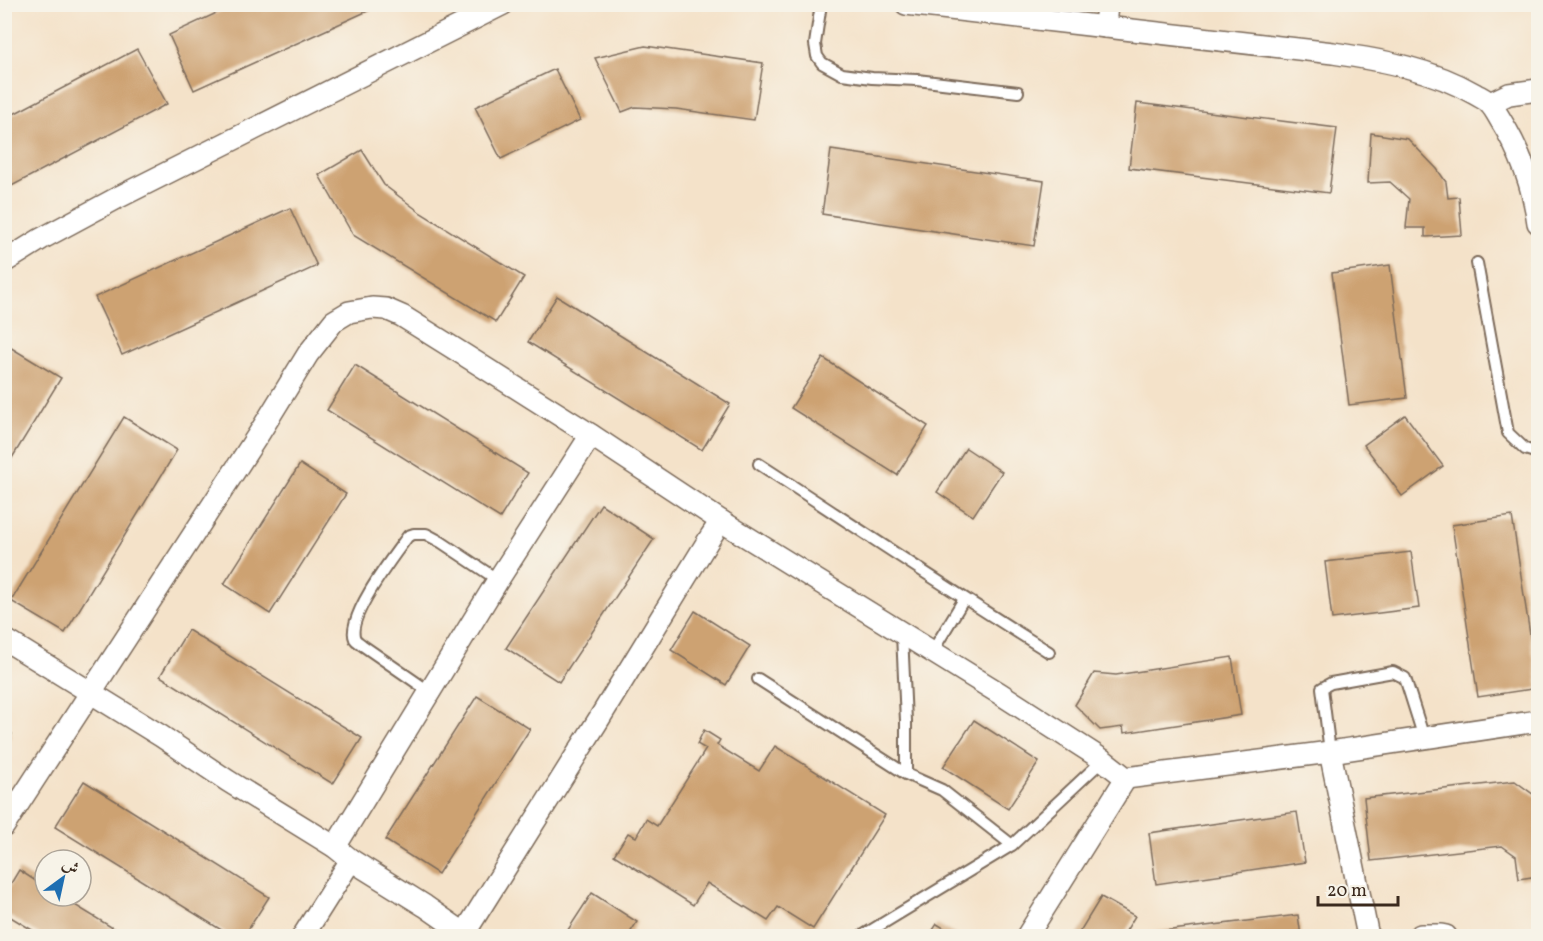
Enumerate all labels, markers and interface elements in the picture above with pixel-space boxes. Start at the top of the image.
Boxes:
north arrow [33,848,93,908]
text: ش [57,854,83,881]
scale bar [1318,869,1398,907]
text: 20 m [1327,879,1367,904]

